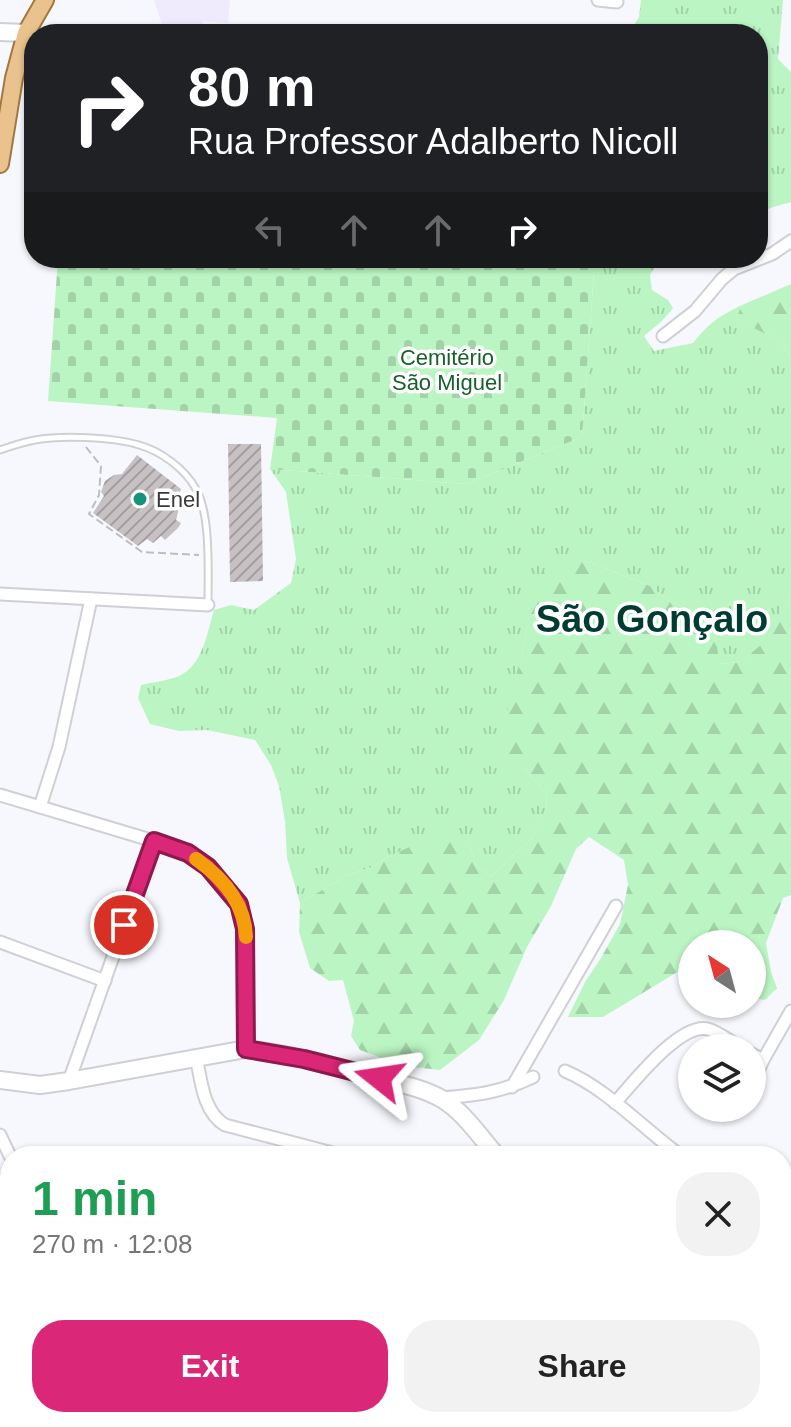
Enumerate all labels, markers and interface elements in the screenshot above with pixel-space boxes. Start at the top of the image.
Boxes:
text: 80 m [188,55,316,118]
icon: right [56,56,160,160]
text: Rua Professor Adalberto Nicoll [188,121,678,162]
icon: left [248,208,292,252]
icon: ahead [332,208,376,252]
icon: ahead [416,208,460,252]
icon: right [500,208,544,252]
park label: Cemitério São Miguel [392,345,502,395]
place label: Enel [156,487,200,512]
marker: Enel [131,490,149,508]
district label: São Gonçalo [536,598,768,640]
pin [90,891,158,959]
icon: arrive [102,903,146,947]
north arrow [678,930,766,1018]
map controls [678,930,766,1122]
button: layers [678,1034,766,1122]
position arrow [337,1036,421,1120]
text: 1 min [32,1172,157,1225]
button: close [676,1172,760,1256]
text: 270 m · 12:08 [32,1229,192,1259]
button: Exit [32,1320,388,1412]
button: Share [404,1320,760,1412]

